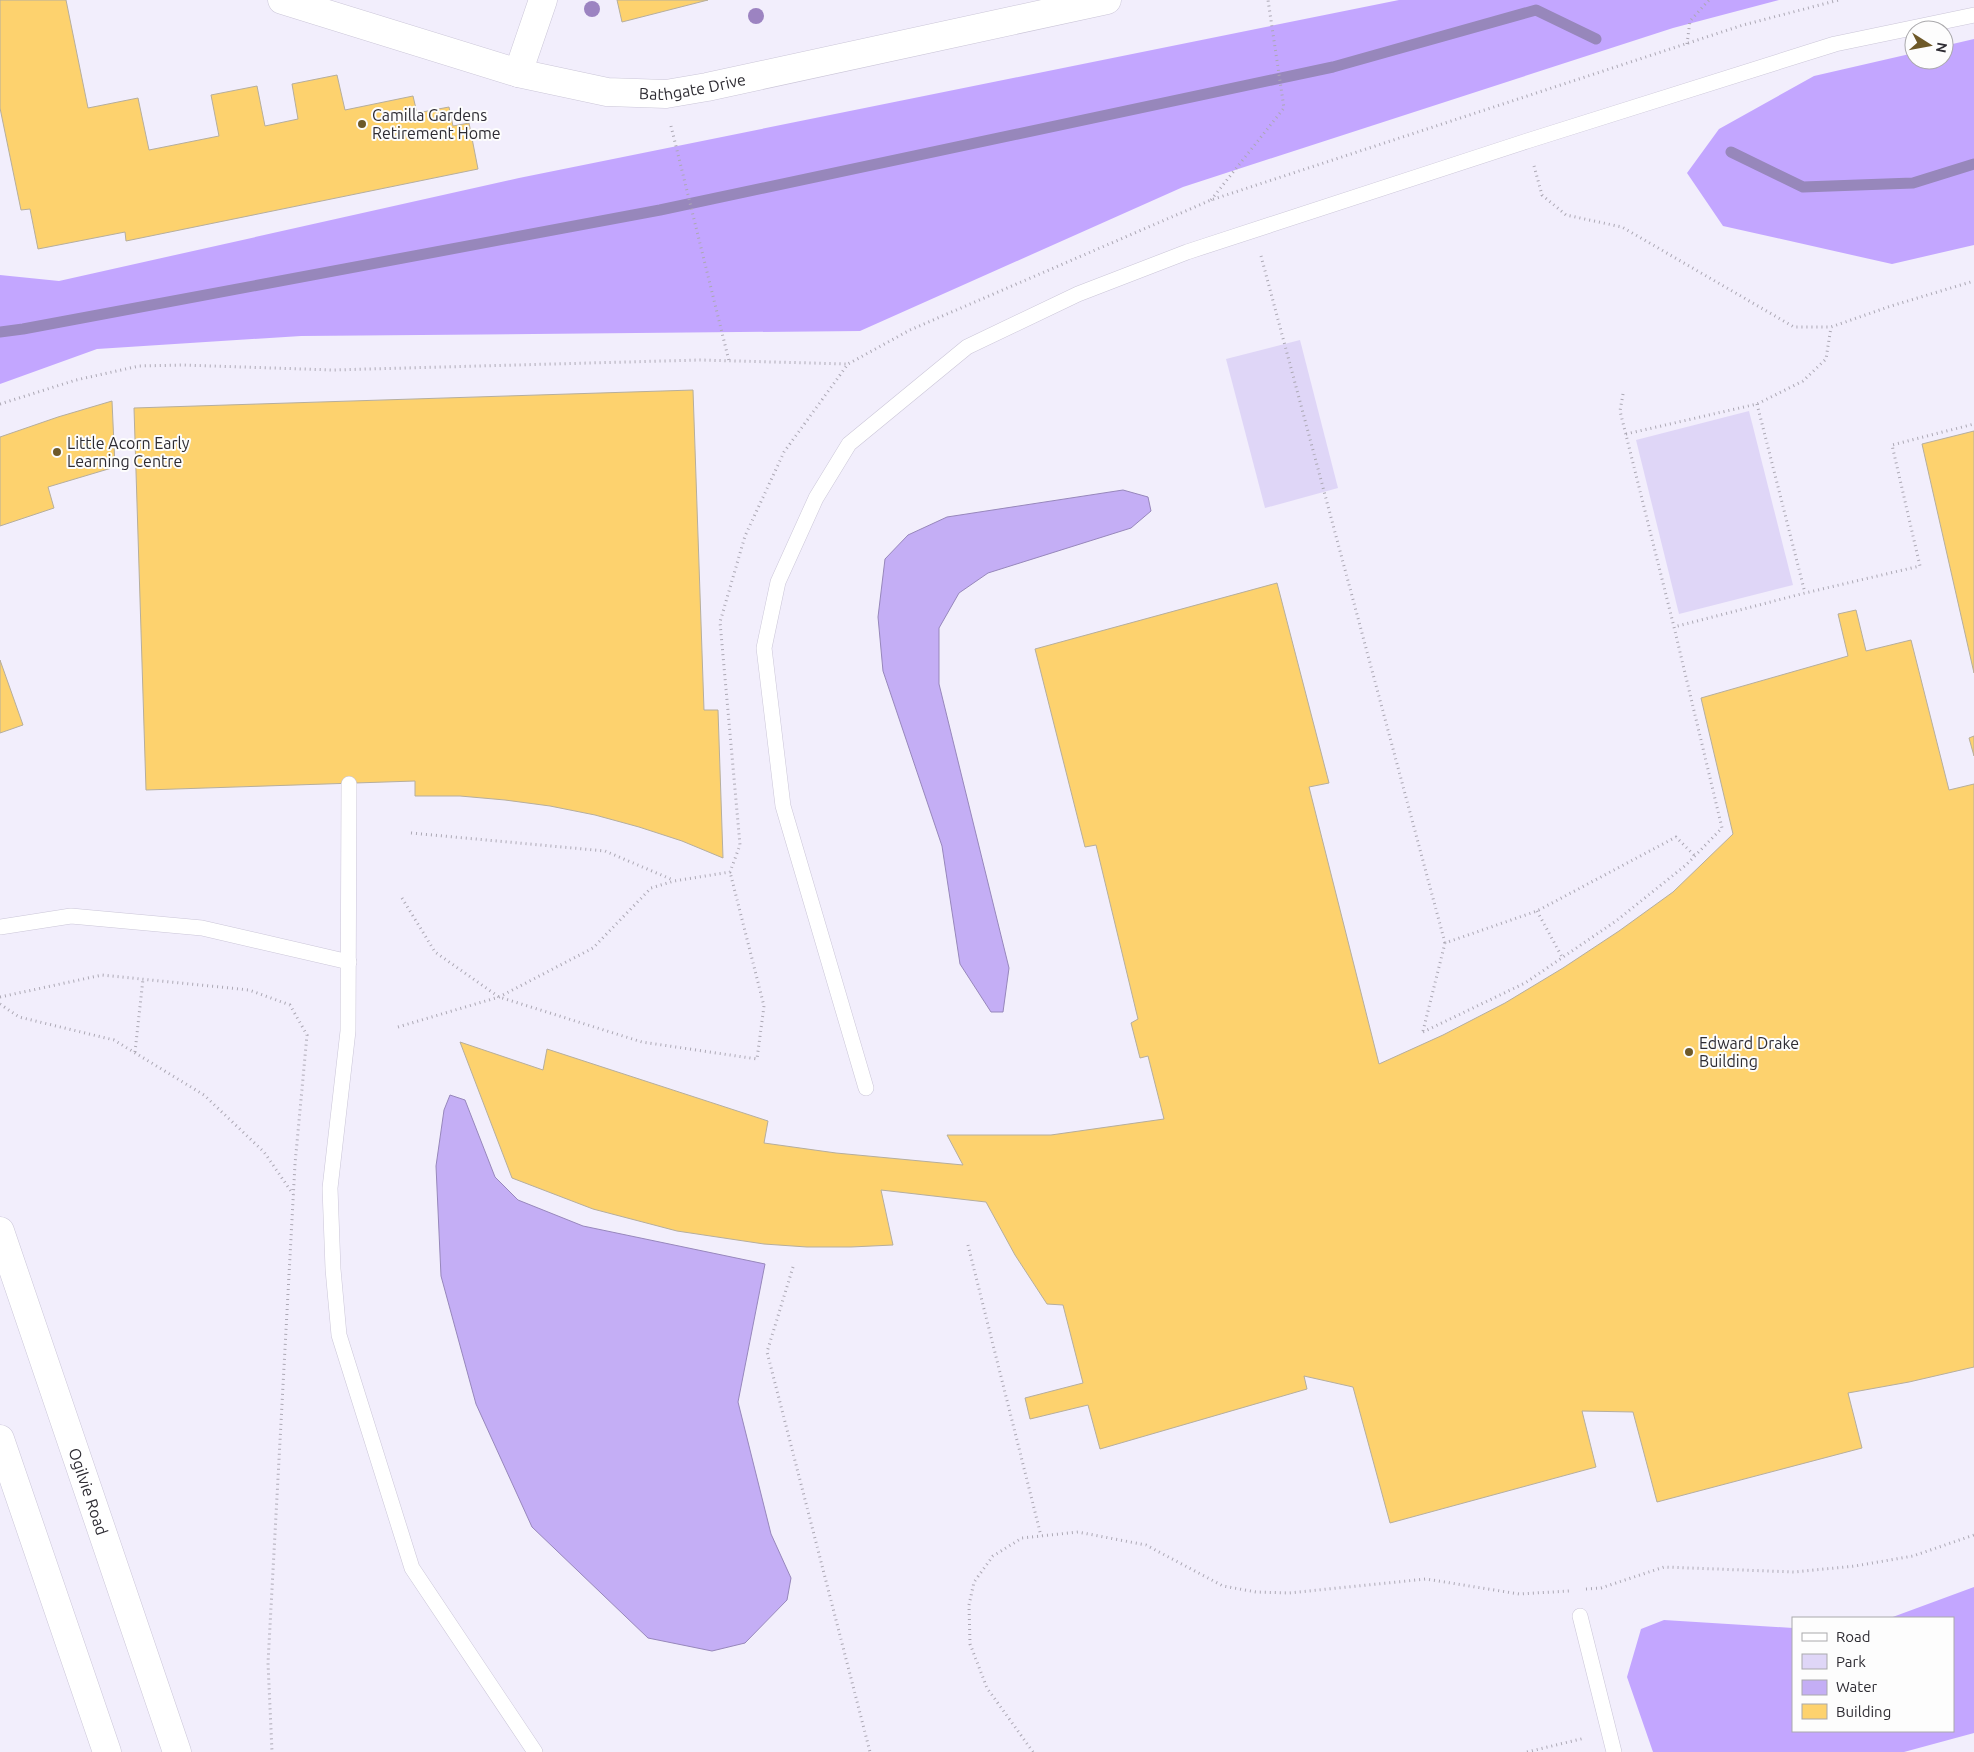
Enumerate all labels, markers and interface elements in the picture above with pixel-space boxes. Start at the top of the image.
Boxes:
north arrow [1904,20,1954,70]
text: N [1933,41,1951,54]
street label: Bathgate Drive [639,70,747,103]
place label: Camilla Gardens Retirement Home [372,106,501,142]
marker: Camilla Gardens Retirement Home [356,118,368,130]
place label: Little Acorn Early Learning Centre [67,434,190,470]
marker: Little Acorn Early Learning Centre [51,446,63,458]
place label: Edward Drake Building [1699,1034,1799,1070]
marker: Edward Drake Building [1683,1046,1695,1058]
street label: Ogilvie Road [65,1445,112,1537]
legend [1792,1617,1954,1732]
text: Road [1836,1628,1871,1645]
text: Park [1836,1653,1866,1670]
text: Water [1836,1678,1877,1695]
text: Building [1836,1703,1891,1720]

